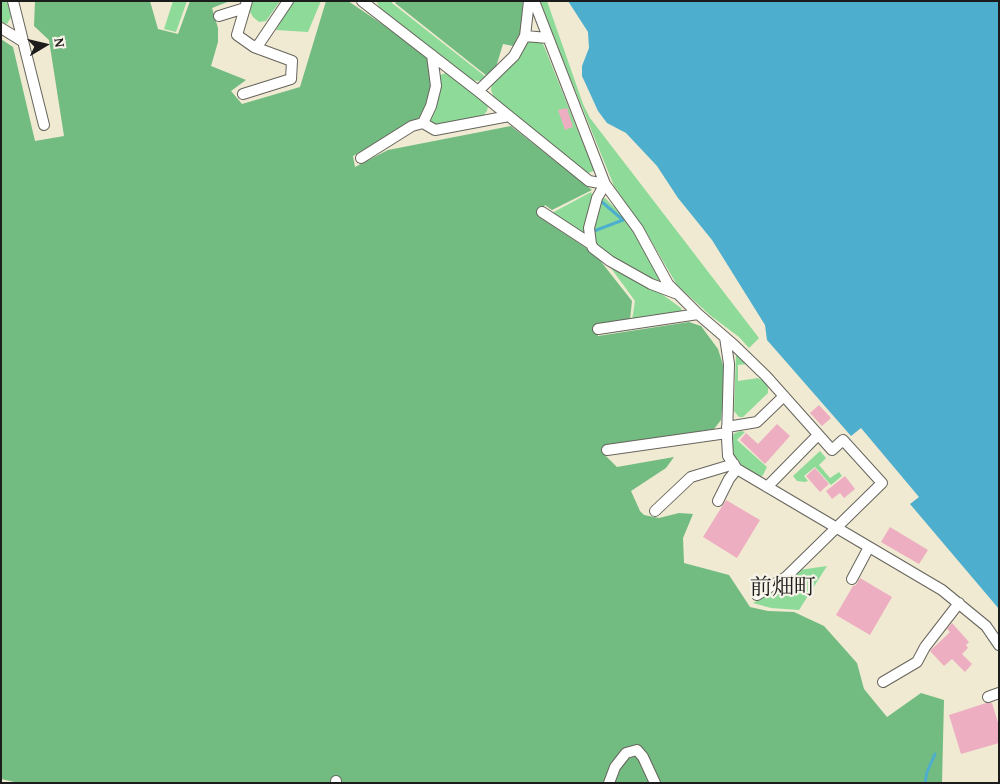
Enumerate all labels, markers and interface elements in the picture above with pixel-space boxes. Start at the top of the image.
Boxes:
north arrow [20,20,70,70]
text: N [49,36,70,49]
district label: 前畑町 [750,575,816,601]

